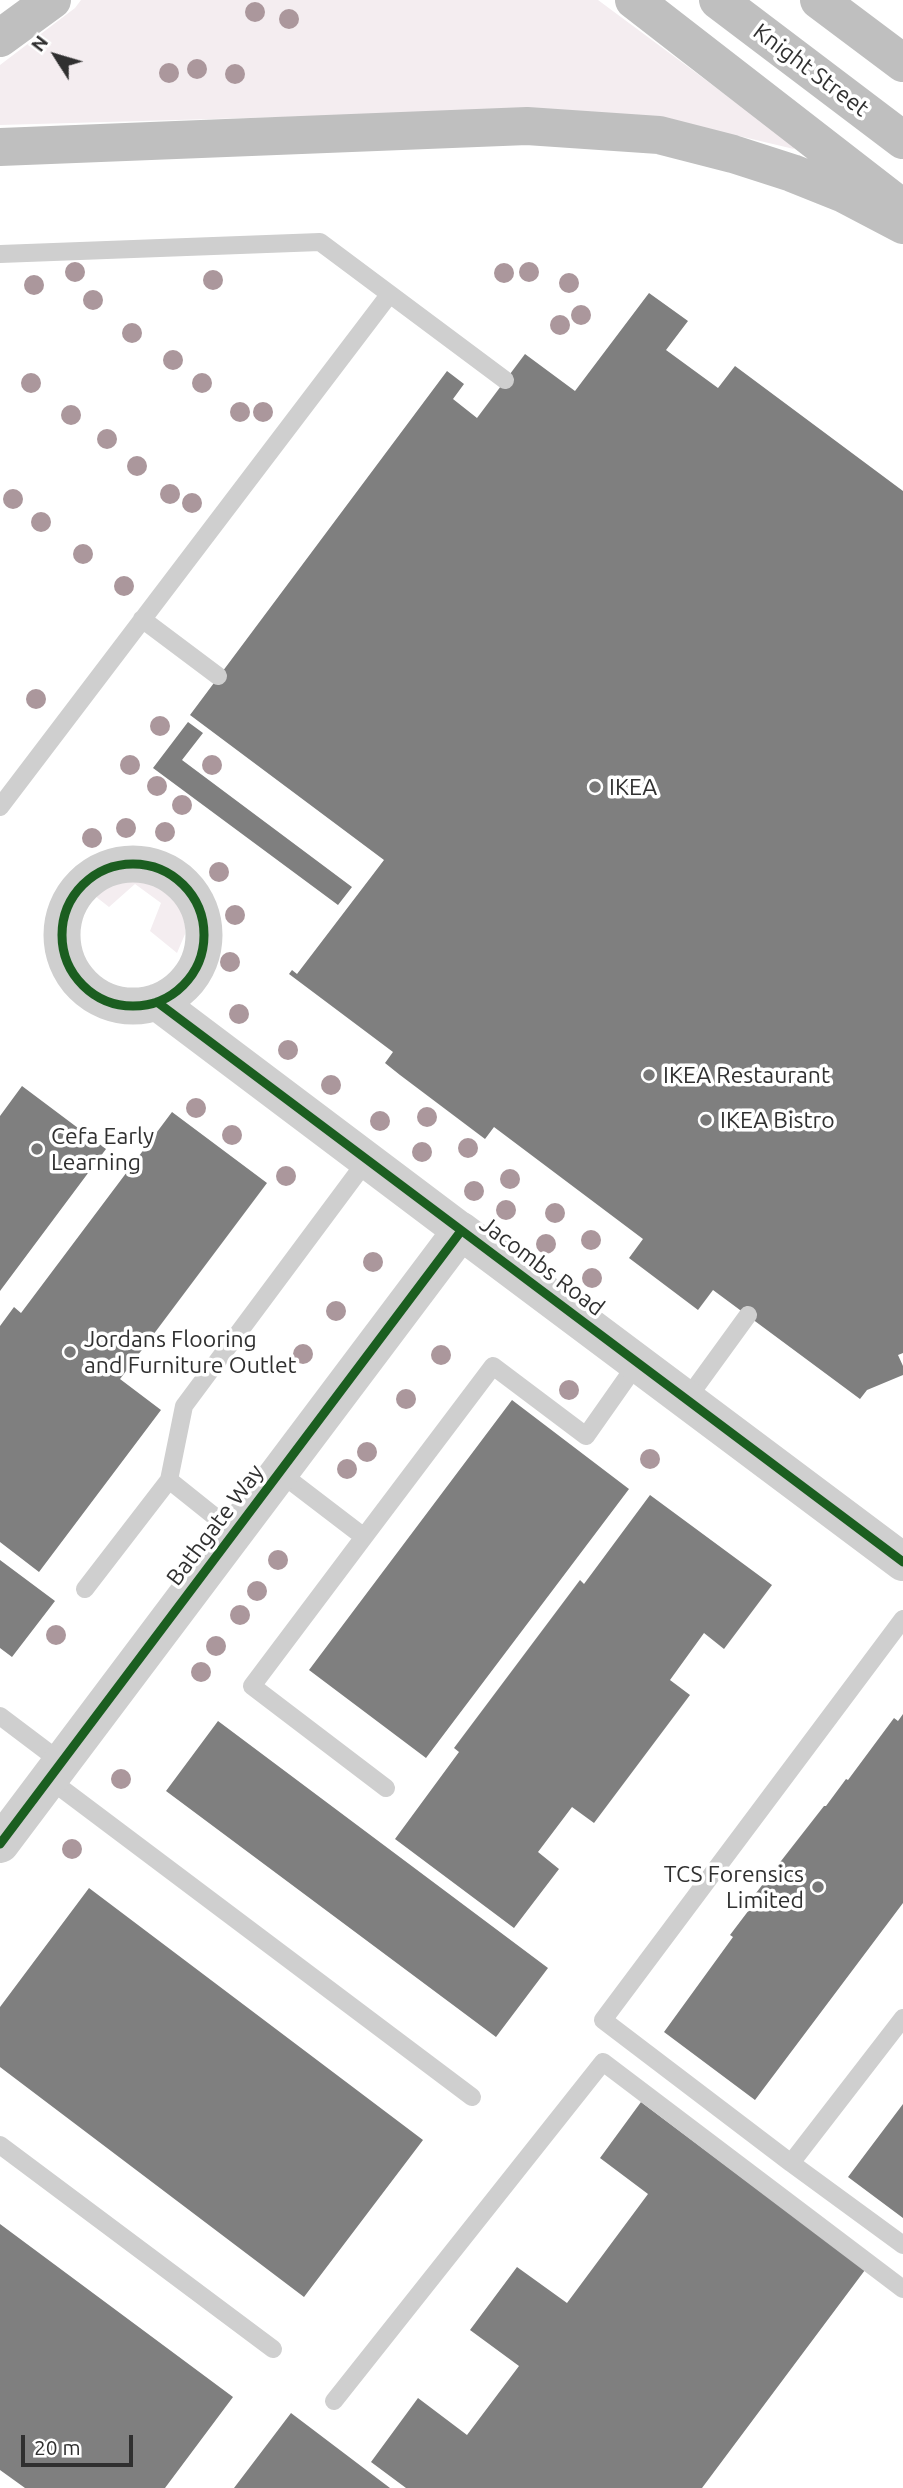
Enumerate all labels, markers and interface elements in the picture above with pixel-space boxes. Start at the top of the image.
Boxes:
street label: Knight Street [748,18,874,122]
north arrow [21,21,91,91]
text: N [26,31,52,56]
place label: IKEA [609,773,657,801]
marker: IKEA [587,779,603,795]
place label: IKEA Restaurant [663,1061,830,1089]
marker: IKEA Restaurant [641,1067,657,1083]
place label: IKEA Bistro [720,1106,835,1134]
marker: IKEA Bistro [698,1112,714,1128]
place label: Cefa Early Learning [51,1122,154,1176]
marker: Cefa Early Learning [29,1141,45,1157]
street label: Jacombs Road [474,1210,610,1322]
place label: Jordans Flooring and Furniture Outlet [84,1325,297,1379]
marker: Jordans Flooring and Furniture Outlet [62,1344,78,1360]
street label: Bathgate Way [161,1459,269,1591]
place label: TCS Forensics Limited [664,1860,804,1914]
marker: TCS Forensics Limited [810,1879,826,1895]
scale bar [24,2422,136,2466]
text: 20 m [34,2435,81,2459]

